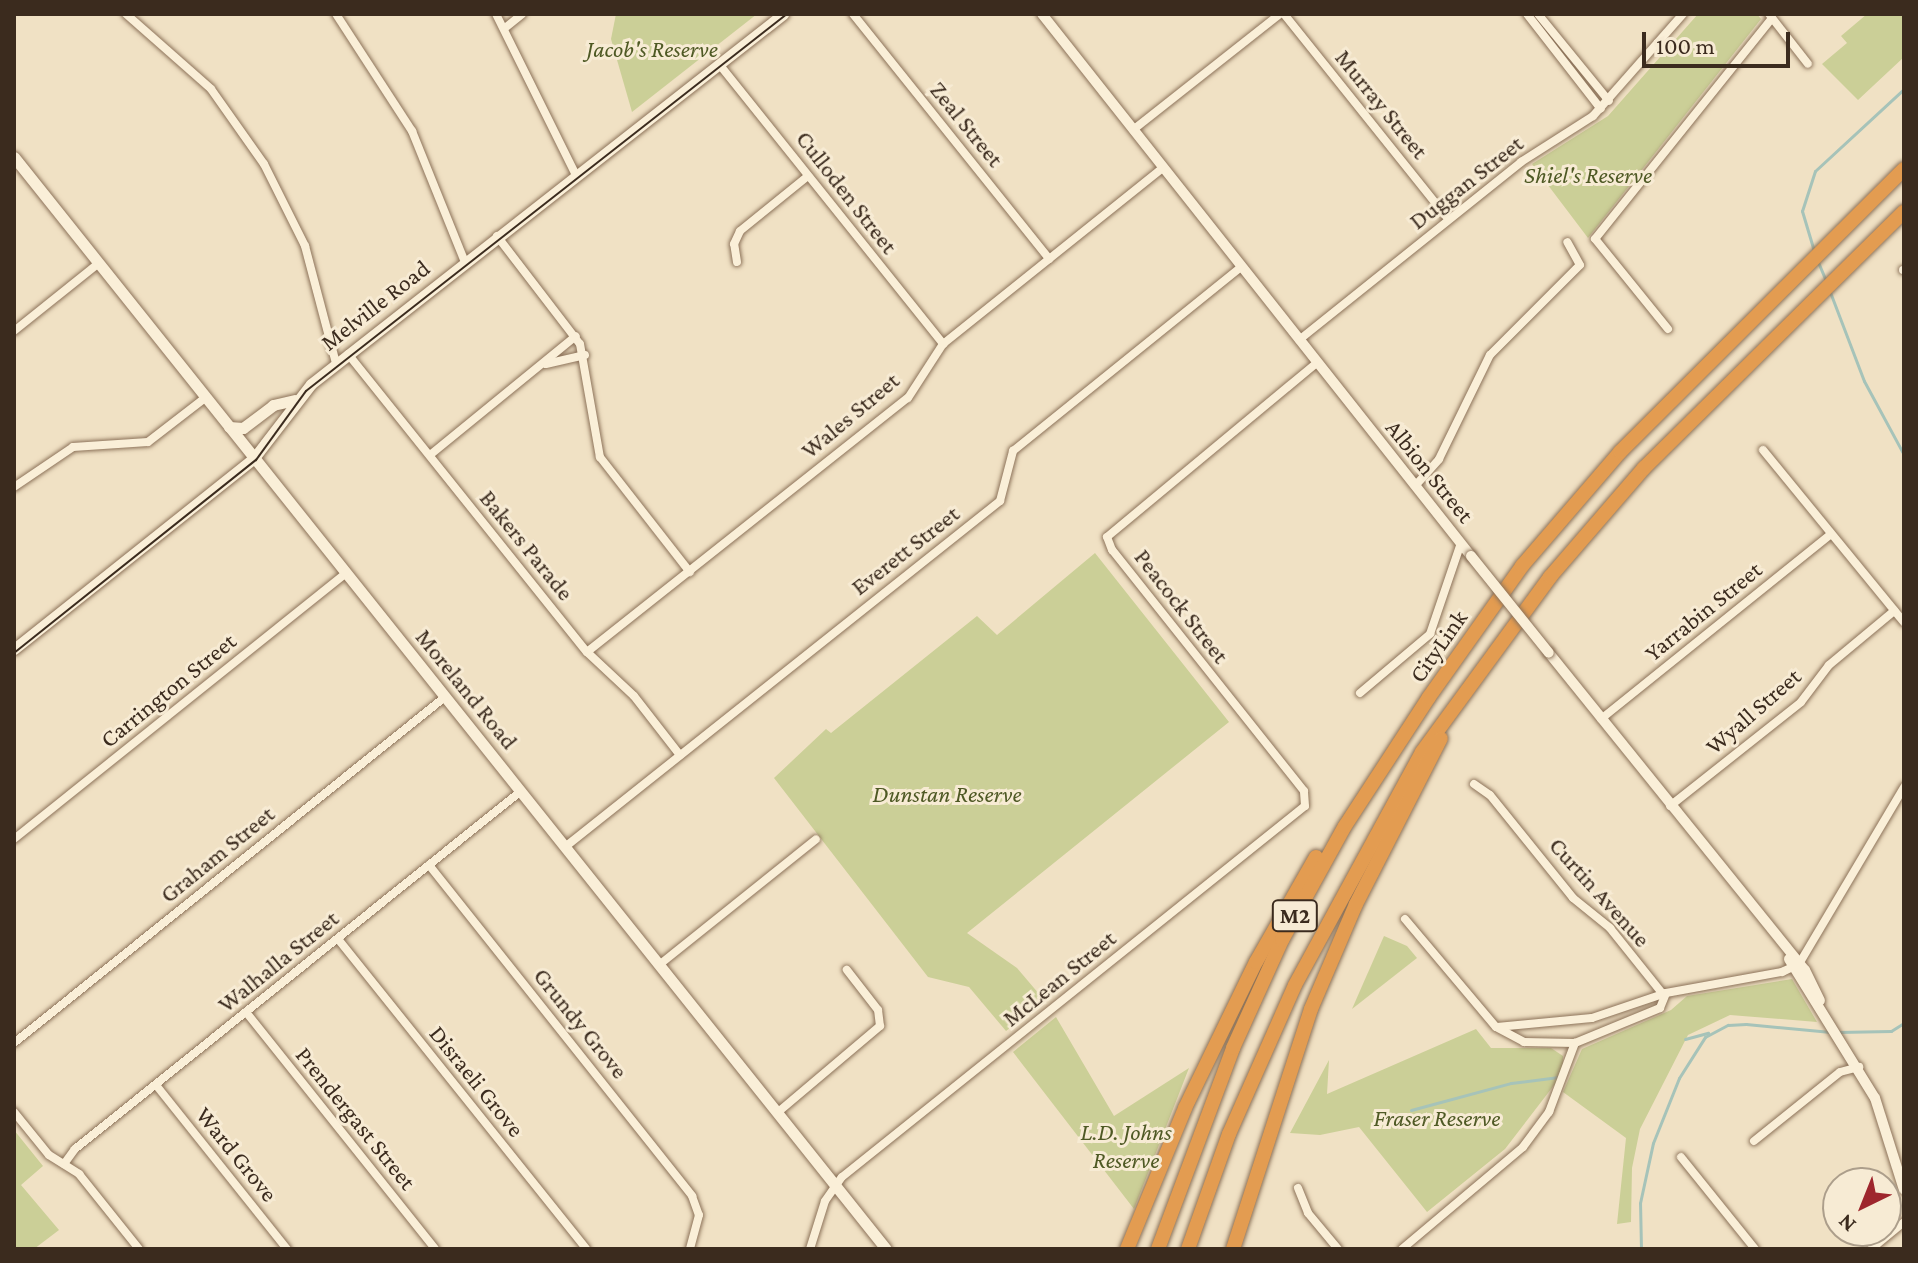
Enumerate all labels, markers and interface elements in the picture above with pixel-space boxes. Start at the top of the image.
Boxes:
scale bar [1646,16,1794,66]
text: 100 m [1656,32,1715,59]
park label: Jacob's Reserve [586,35,718,63]
street label: Murray Street [1329,44,1435,164]
street label: Zeal Street [924,76,1010,172]
street label: Culloden Street [790,125,904,259]
street label: Duggan Street [1403,129,1529,235]
park label: Shiel's Reserve [1524,161,1652,189]
street label: Melville Road [315,253,435,357]
street label: Wales Street [795,366,905,464]
street label: Albion Street [1380,414,1480,528]
street label: Bakers Parade [474,484,580,606]
street label: Everett Street [845,499,965,601]
street label: Peacock Street [1128,543,1236,669]
street label: Yarrabin Street [1639,555,1767,667]
street label: CityLink [1403,604,1473,688]
street label: Moreland Road [410,623,524,755]
street label: Carrington Street [94,626,242,754]
street label: Wyall Street [1699,662,1807,760]
park label: Dunstan Reserve [872,780,1022,808]
street label: Graham Street [154,799,280,909]
street label: Curtin Avenue [1543,831,1657,953]
road number: M2 [1271,898,1319,934]
street label: Walhalla Street [212,904,344,1018]
street label: McLean Street [997,924,1121,1032]
street label: Grundy Grove [528,962,634,1084]
street label: Disraeli Grove [423,1019,531,1143]
street label: Prendergast Street [290,1041,422,1195]
street label: Ward Grove [190,1101,284,1207]
park label: Fraser Reserve [1374,1104,1500,1132]
park label: L.D. Johns Reserve [1080,1118,1172,1174]
north arrow [1822,1167,1902,1247]
text: N [1833,1209,1861,1238]

